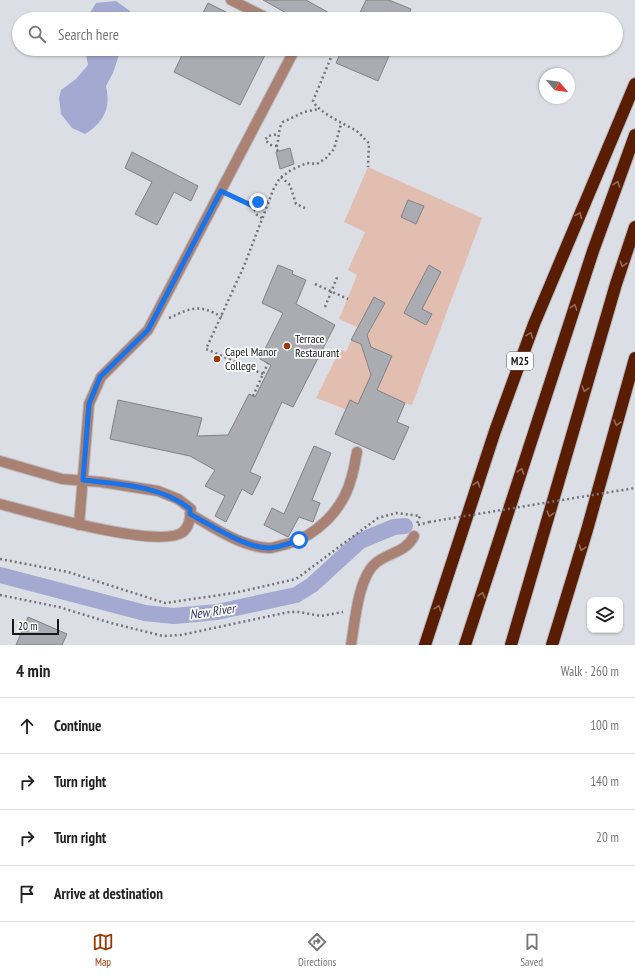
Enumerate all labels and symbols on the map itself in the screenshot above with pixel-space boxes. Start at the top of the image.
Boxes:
north arrow [539,68,575,104]
one-way arrow [612,181,620,188]
route end [249,193,267,211]
one-way arrow [574,211,582,219]
one-way arrow [619,261,628,268]
one-way arrow [569,304,578,311]
place label: Terrace Restaurant [295,331,340,360]
one-way arrow [525,332,533,339]
marker: Terrace Restaurant [282,341,292,351]
place label: Capel Manor College [225,344,278,373]
road number: M25 [507,352,533,370]
marker: Capel Manor College [212,354,222,364]
one-way arrow [582,385,590,392]
one-way arrow [613,419,622,426]
one-way arrow [516,467,525,474]
one-way arrow [473,481,481,488]
one-way arrow [546,510,555,517]
route start [290,531,308,549]
one-way arrow [578,544,587,551]
one-way arrow [477,591,486,598]
water label: New River [188,600,238,623]
one-way arrow [433,605,442,612]
scale bar [12,617,59,636]

